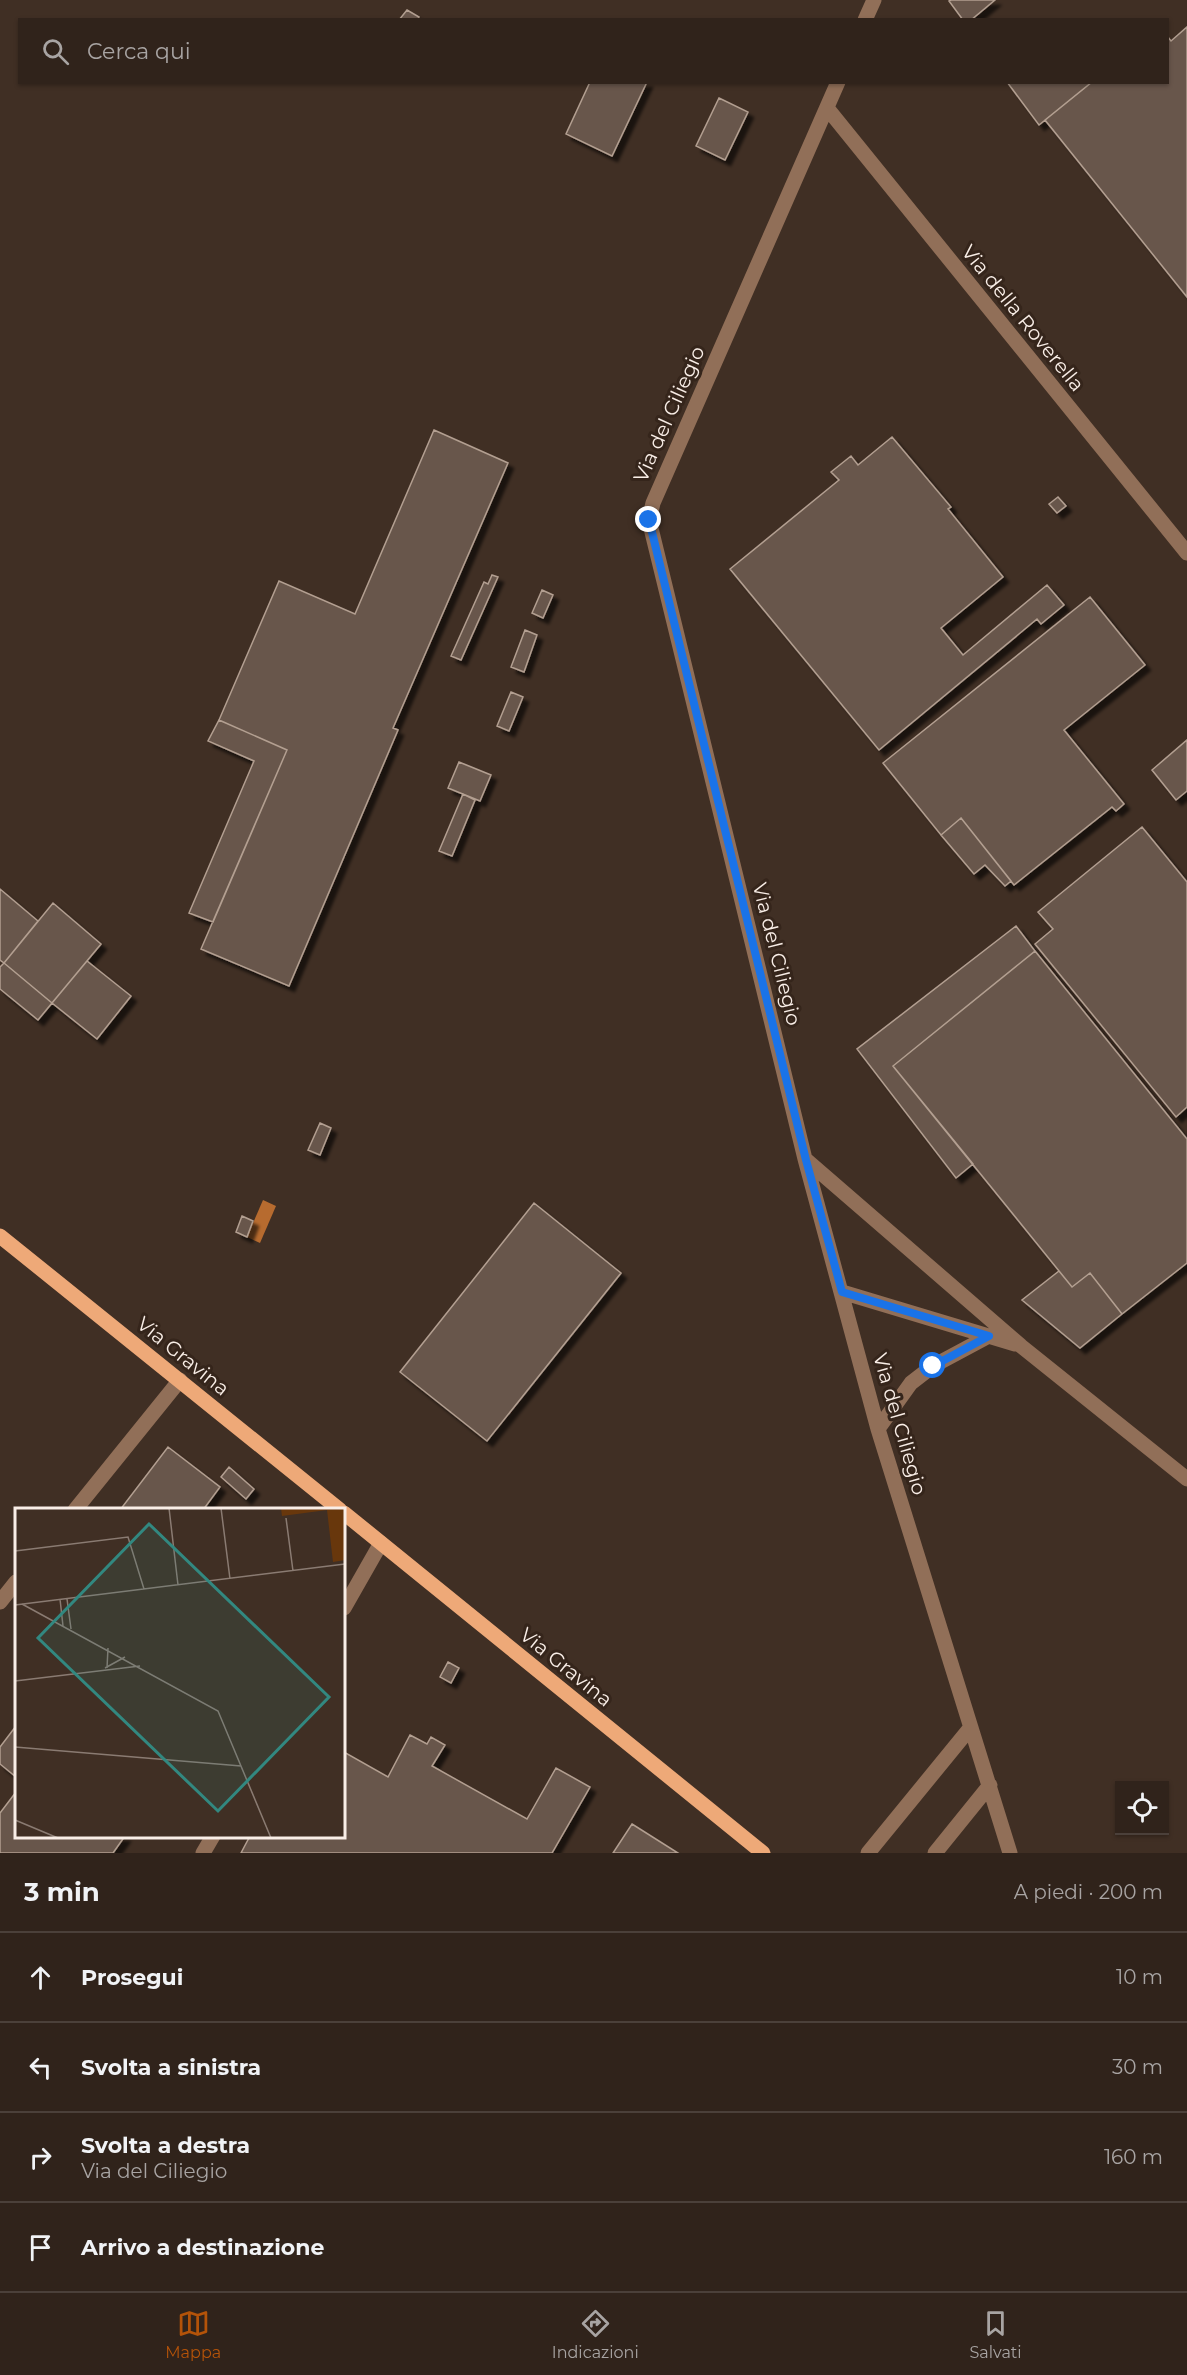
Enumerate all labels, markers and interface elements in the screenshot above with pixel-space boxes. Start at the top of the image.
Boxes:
search box [18,18,1169,84]
icon: search [39,35,72,68]
text: Cerca qui [87,38,191,65]
street label: Via della Roverella [957,240,1089,396]
street label: Via del Ciliegio [628,342,710,486]
route end [635,506,661,532]
street label: Via del Ciliegio [748,880,806,1028]
street label: Via Gravina [132,1311,234,1401]
street label: Via del Ciliegio [868,1350,932,1498]
route start [919,1352,945,1378]
inset map [15,1508,345,1838]
street label: Via Gravina [515,1622,617,1712]
map controls [1115,1781,1169,1835]
button: locate [1115,1781,1169,1835]
text: 3 min [24,1876,100,1908]
text: A piedi · 200 m [1014,1880,1163,1904]
icon: ahead [24,1961,57,1994]
text: Prosegui [81,1964,183,1991]
text: 10 m [1116,1965,1163,1989]
icon: left [24,2051,57,2084]
text: Svolta a sinistra [81,2054,261,2081]
text: 30 m [1112,2055,1163,2079]
text: Svolta a destra [81,2132,250,2159]
icon: right [24,2141,57,2174]
text: 160 m [1104,2145,1163,2169]
text: Via del Ciliegio [81,2159,227,2183]
icon: arrive [24,2231,57,2264]
text: Arrivo a destinazione [81,2234,324,2261]
tab: Mappa [165,2307,221,2362]
tab: Indicazioni [552,2307,639,2362]
tab: Salvati [969,2307,1022,2362]

